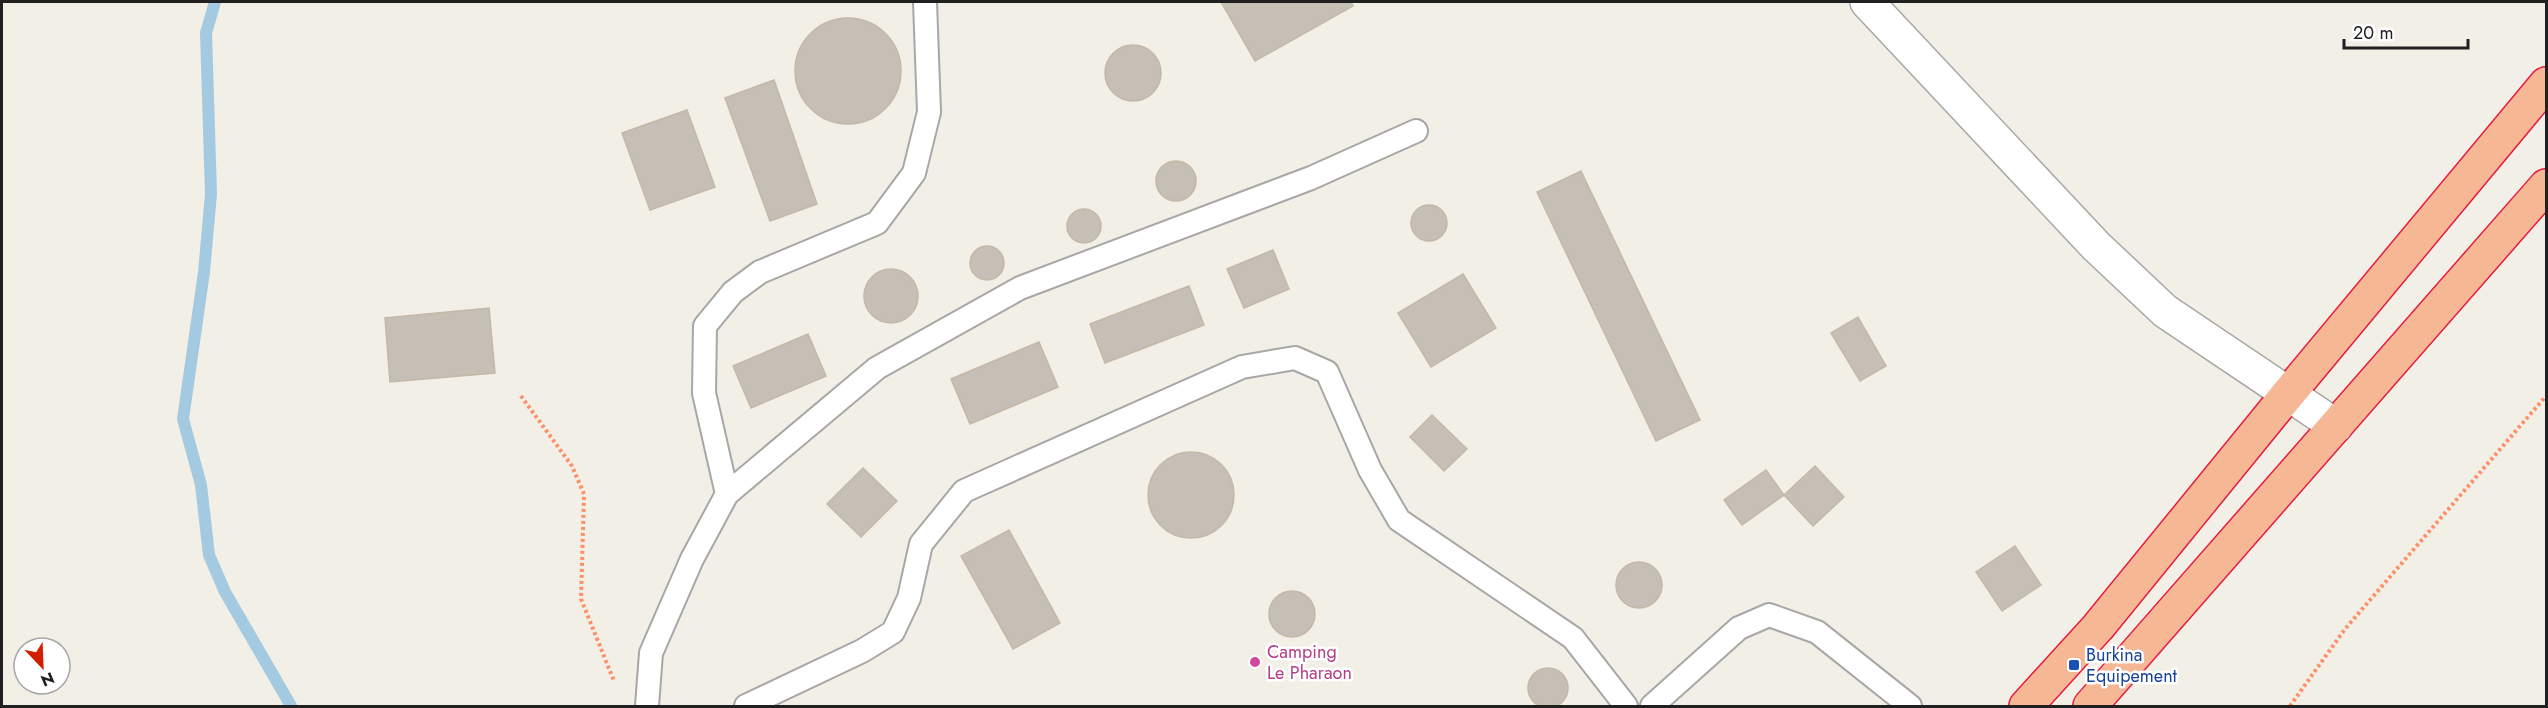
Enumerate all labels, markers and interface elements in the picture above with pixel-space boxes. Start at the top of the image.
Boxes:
scale bar [2344,12,2468,50]
text: 20 m [2353,20,2393,46]
north arrow [12,636,72,696]
place label: Camping Le Pharaon [1267,639,1352,686]
place label: Burkina Equipement [2086,642,2178,689]
marker: Camping Le Pharaon [1248,655,1262,669]
marker: Burkina Equipement [2067,658,2081,672]
text: N [37,666,58,692]

